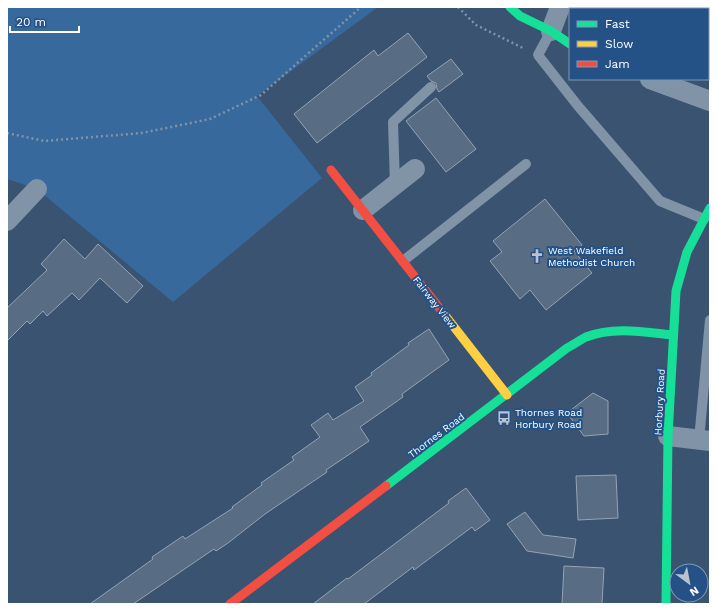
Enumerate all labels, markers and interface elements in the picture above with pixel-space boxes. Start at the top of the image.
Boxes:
scale bar [10,8,79,34]
legend [569,8,709,80]
text: 20 m [16,15,46,29]
text: Fast [605,17,630,31]
text: Slow [605,37,633,51]
text: Jam [605,57,630,71]
place label: West Wakefield Methodist Church [548,245,635,268]
church icon: West Wakefield Methodist Church [529,248,545,264]
street label: Fairway View [411,274,459,331]
street label: Horbury Road [652,368,667,436]
place label: Thornes Road Horbury Road [515,407,582,430]
bus stop icon: Thornes Road Horbury Road [496,410,512,426]
street label: Thornes Road [406,411,466,460]
north arrow [669,563,709,603]
text: N [687,583,701,599]

